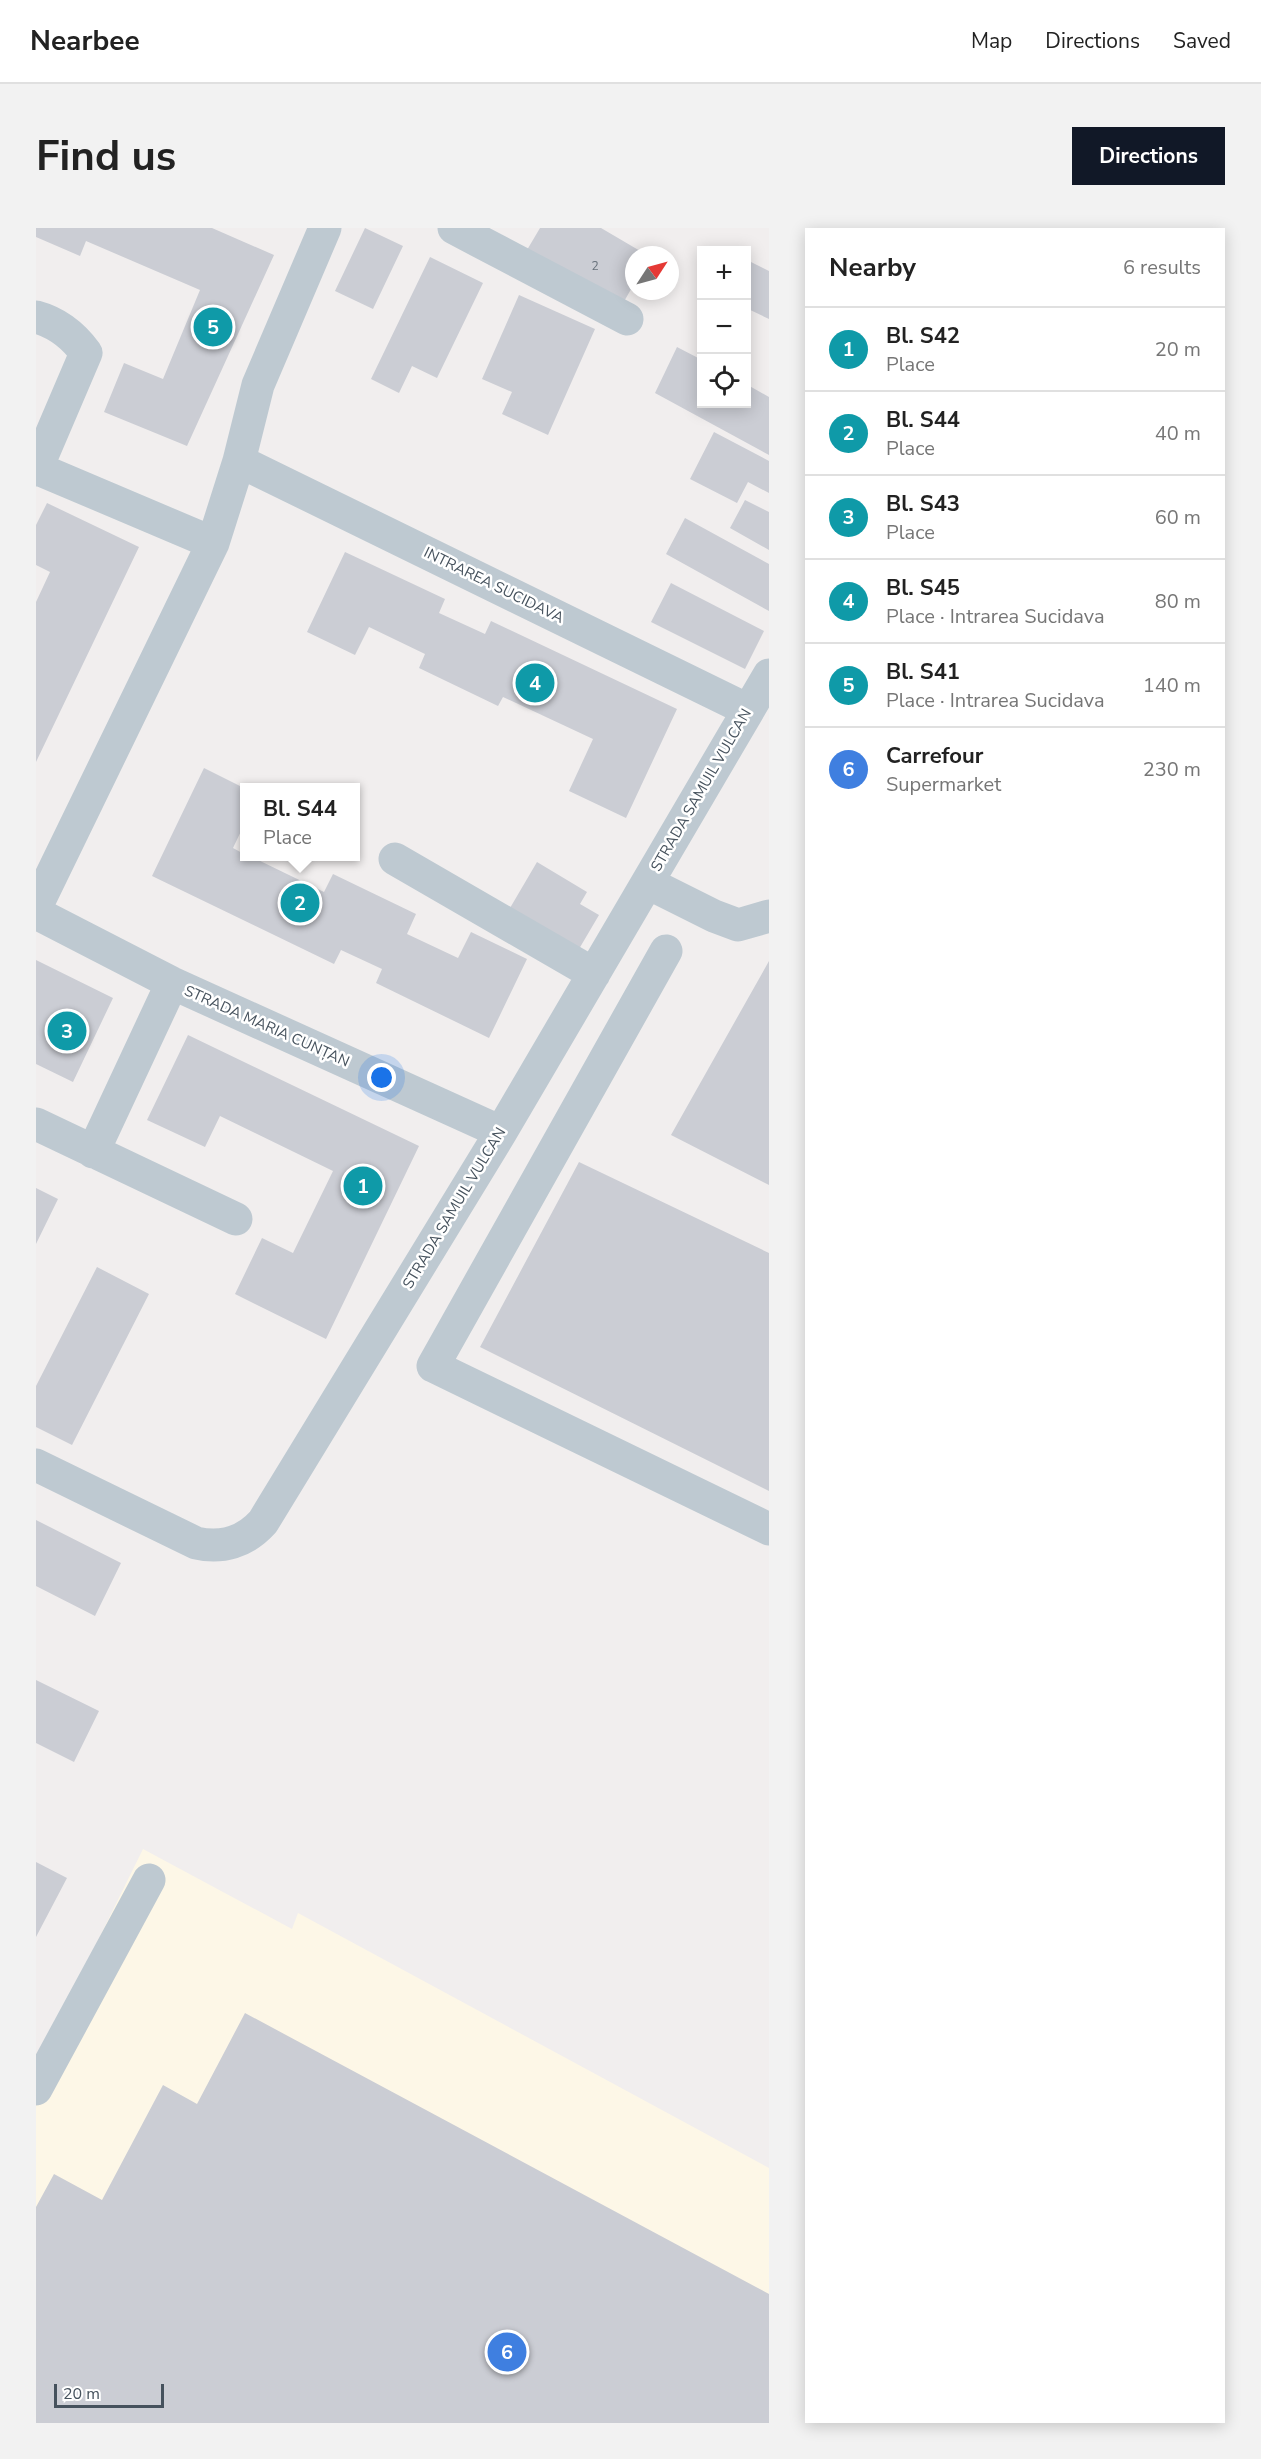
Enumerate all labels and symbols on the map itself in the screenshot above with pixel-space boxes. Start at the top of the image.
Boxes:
north arrow [625,246,679,300]
house number: 2 [591,258,599,274]
pin: 5 [194,304,232,350]
street label: INTRAREA SUCIDAVA [421,542,568,628]
pin: 4 [516,660,554,706]
street label: STRADA SAMUIL VULCAN [646,705,756,875]
pin: 2 [280,880,320,926]
street label: STRADA MARIA CUNȚAN [181,980,353,1072]
pin: 3 [48,1008,87,1054]
your location [367,1063,396,1092]
street label: STRADA SAMUIL VULCAN [398,1124,510,1292]
pin: 1 [344,1164,382,1208]
pin: 6 [488,2330,526,2374]
scale bar [54,2381,164,2408]

